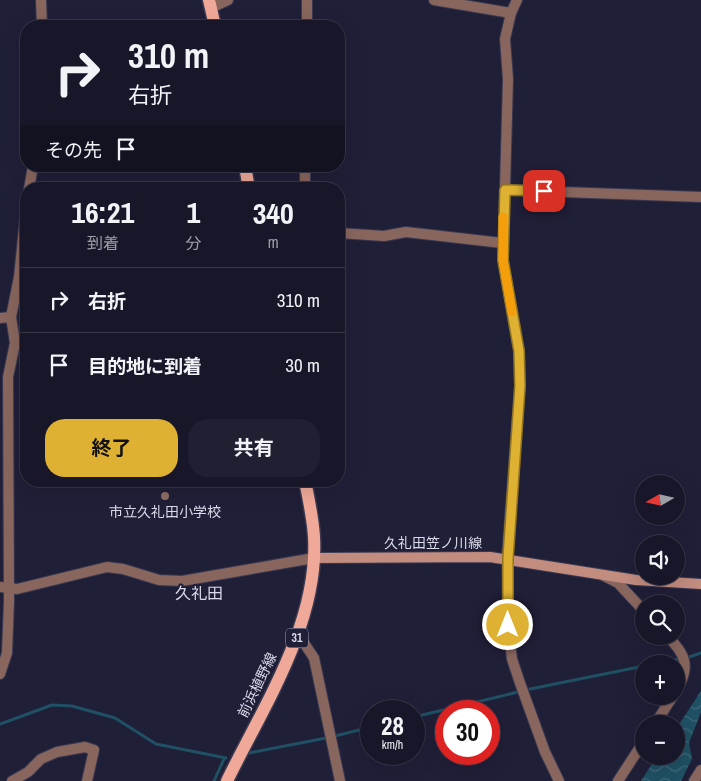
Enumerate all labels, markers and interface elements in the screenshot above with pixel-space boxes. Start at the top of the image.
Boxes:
text: 310 m [128,32,209,79]
icon: right [45,40,110,105]
text: 右折 [128,80,172,110]
icon: arrive [112,135,140,163]
text: その先 [45,137,102,163]
pin [523,170,565,212]
icon: arrive [530,177,558,205]
text: 16:21 [71,192,134,232]
text: 1 [187,192,200,232]
text: 340 [253,193,294,233]
text: m [268,231,279,253]
text: 到着 [87,232,119,254]
text: 分 [185,232,201,254]
icon: right [45,286,73,314]
text: 310 m [277,287,320,313]
text: 右折 [88,288,126,314]
icon: arrive [45,351,73,379]
text: 30 m [285,352,320,378]
text: 目的地に到着 [88,353,202,379]
button: 終了 [45,419,178,477]
button: 共有 [188,419,320,477]
north arrow [635,475,685,525]
map controls [635,475,685,765]
marker: 市立久礼田小学校 [159,490,171,502]
place label: 市立久礼田小学校 [109,503,221,521]
street label: 久礼田笠ノ川線 [384,534,482,552]
button: sound [635,535,685,585]
district label: 久礼田 [175,582,223,604]
button: search [635,595,685,645]
position arrow [481,598,533,650]
road number: 31 [286,628,308,648]
street label: 前浜植野線 [234,650,280,720]
button: + [635,655,685,705]
speed limit sign: 30 [435,700,500,765]
text: 28 [381,709,404,743]
button: − [635,715,685,765]
text: km/h [382,737,403,753]

